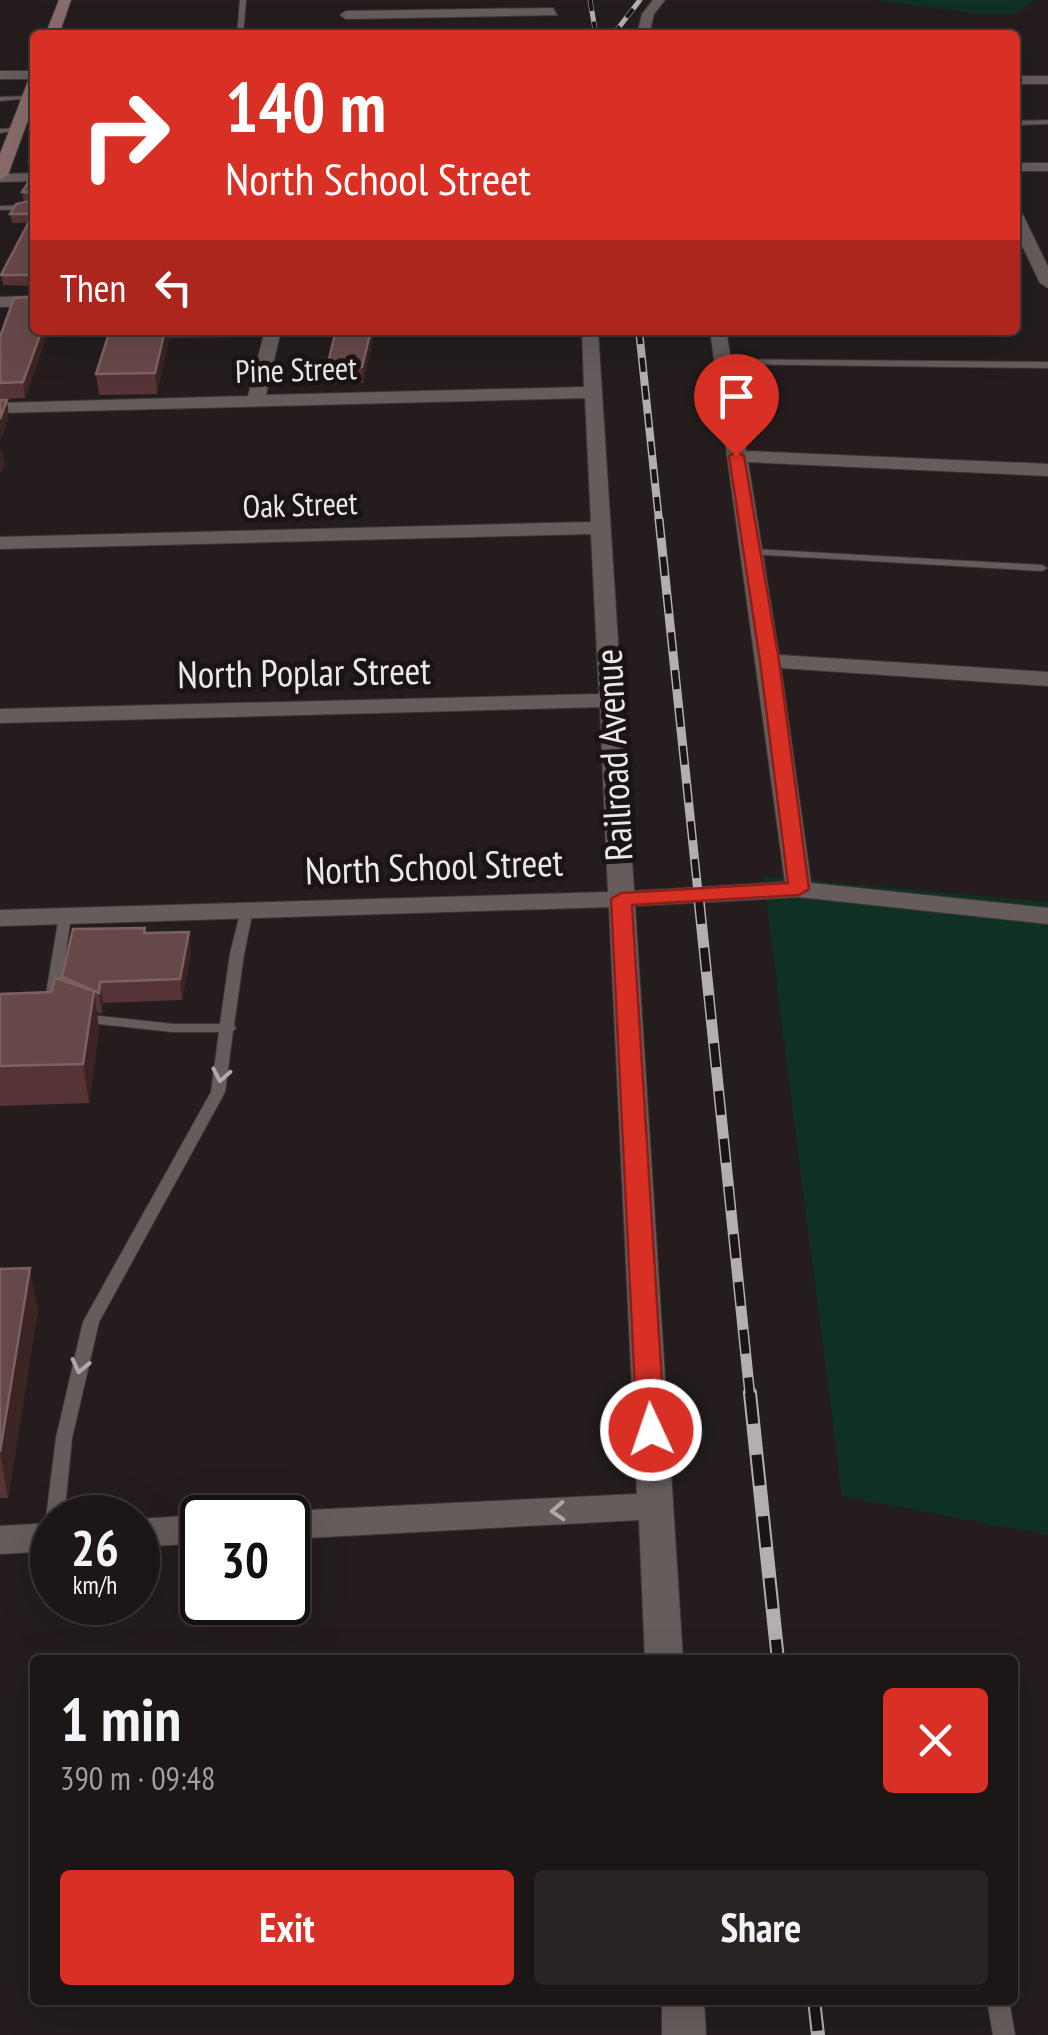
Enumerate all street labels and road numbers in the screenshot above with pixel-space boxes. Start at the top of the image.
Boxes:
street label: Pine Street [234,346,358,392]
street label: Oak Street [242,481,358,527]
street label: North Poplar Street [177,645,432,698]
street label: Railroad Avenue [582,648,643,862]
street label: North School Street [304,836,564,894]

